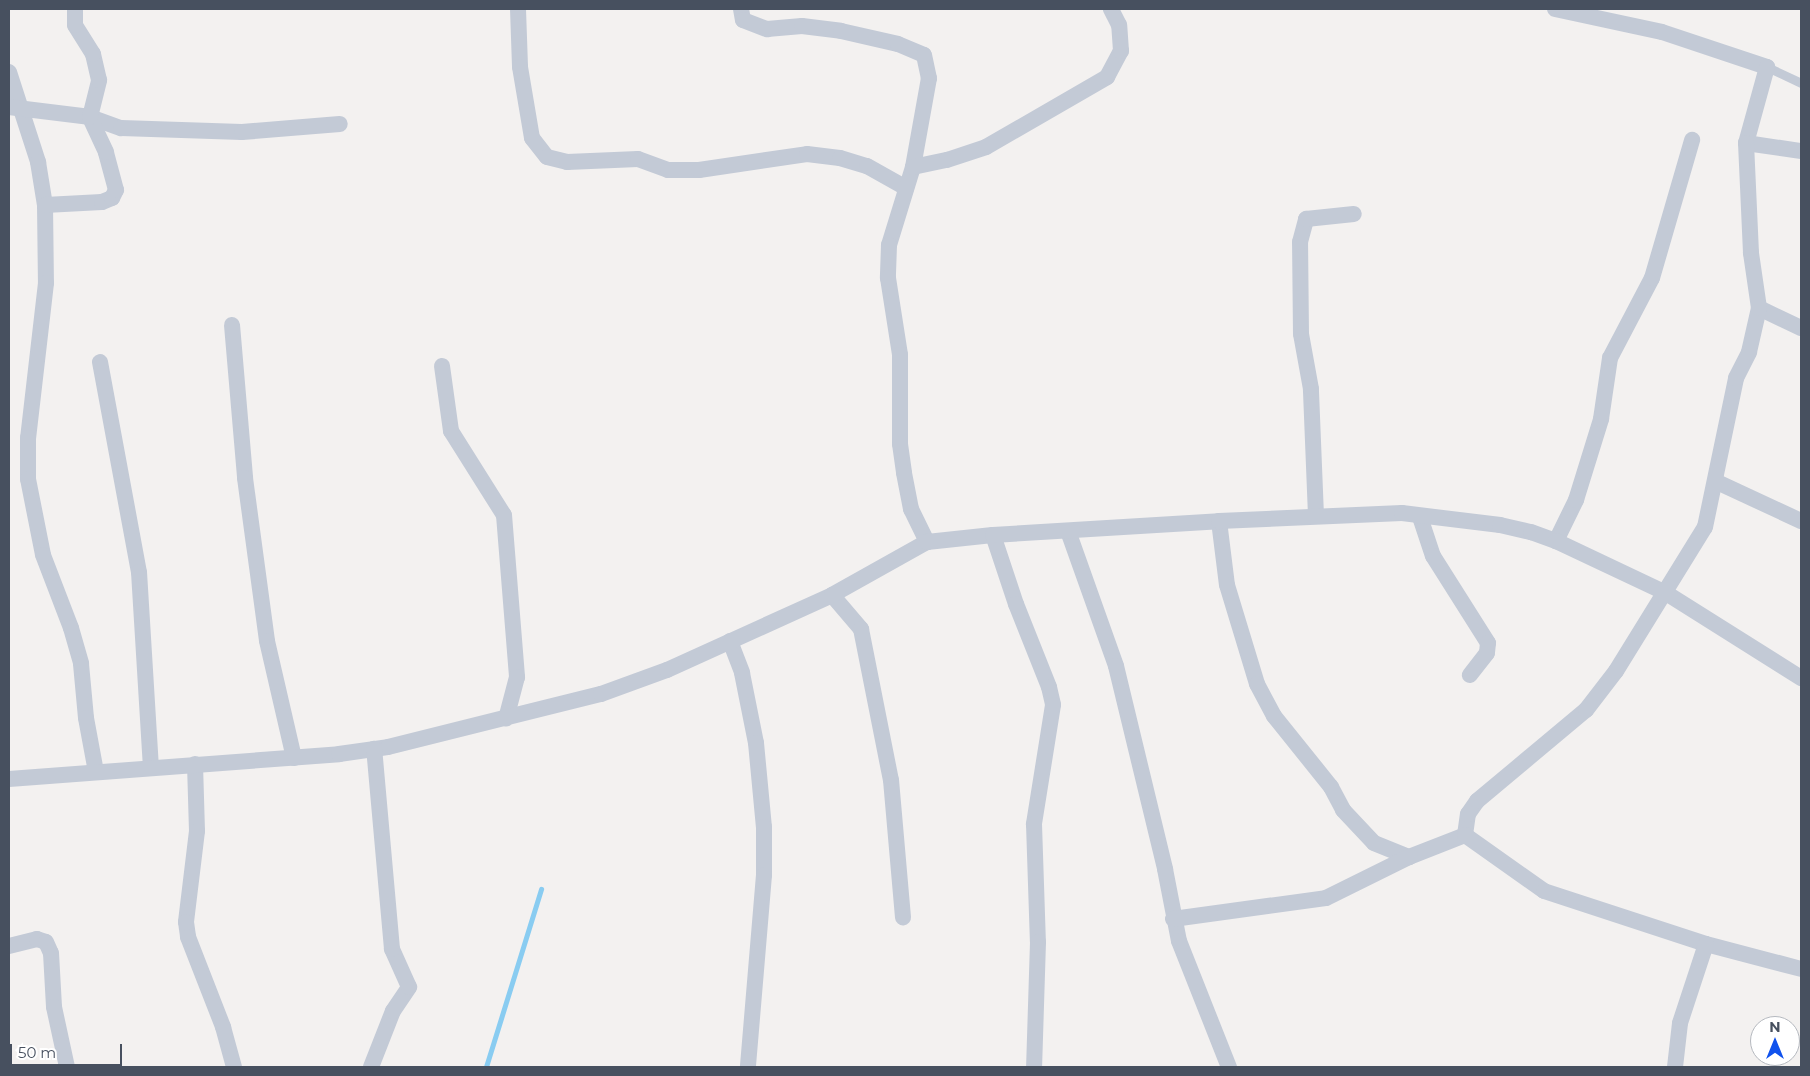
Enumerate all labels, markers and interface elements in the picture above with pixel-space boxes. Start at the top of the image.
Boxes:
north arrow [1750,1016,1800,1066]
text: N [1769,1018,1781,1036]
scale bar [12,1034,125,1066]
text: 50 m [18,1043,56,1062]

